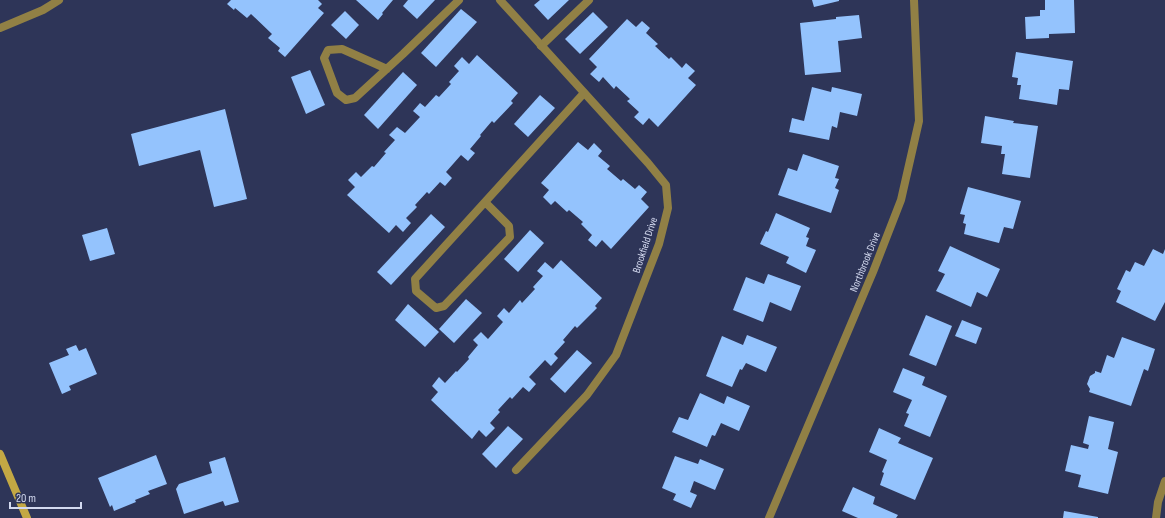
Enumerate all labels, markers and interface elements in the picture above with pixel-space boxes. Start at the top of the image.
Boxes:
street label: Brookfield Drive [630,215,660,275]
street label: Northbrook Drive [847,230,883,294]
scale bar [10,484,81,510]
text: 20 m [16,491,36,506]

